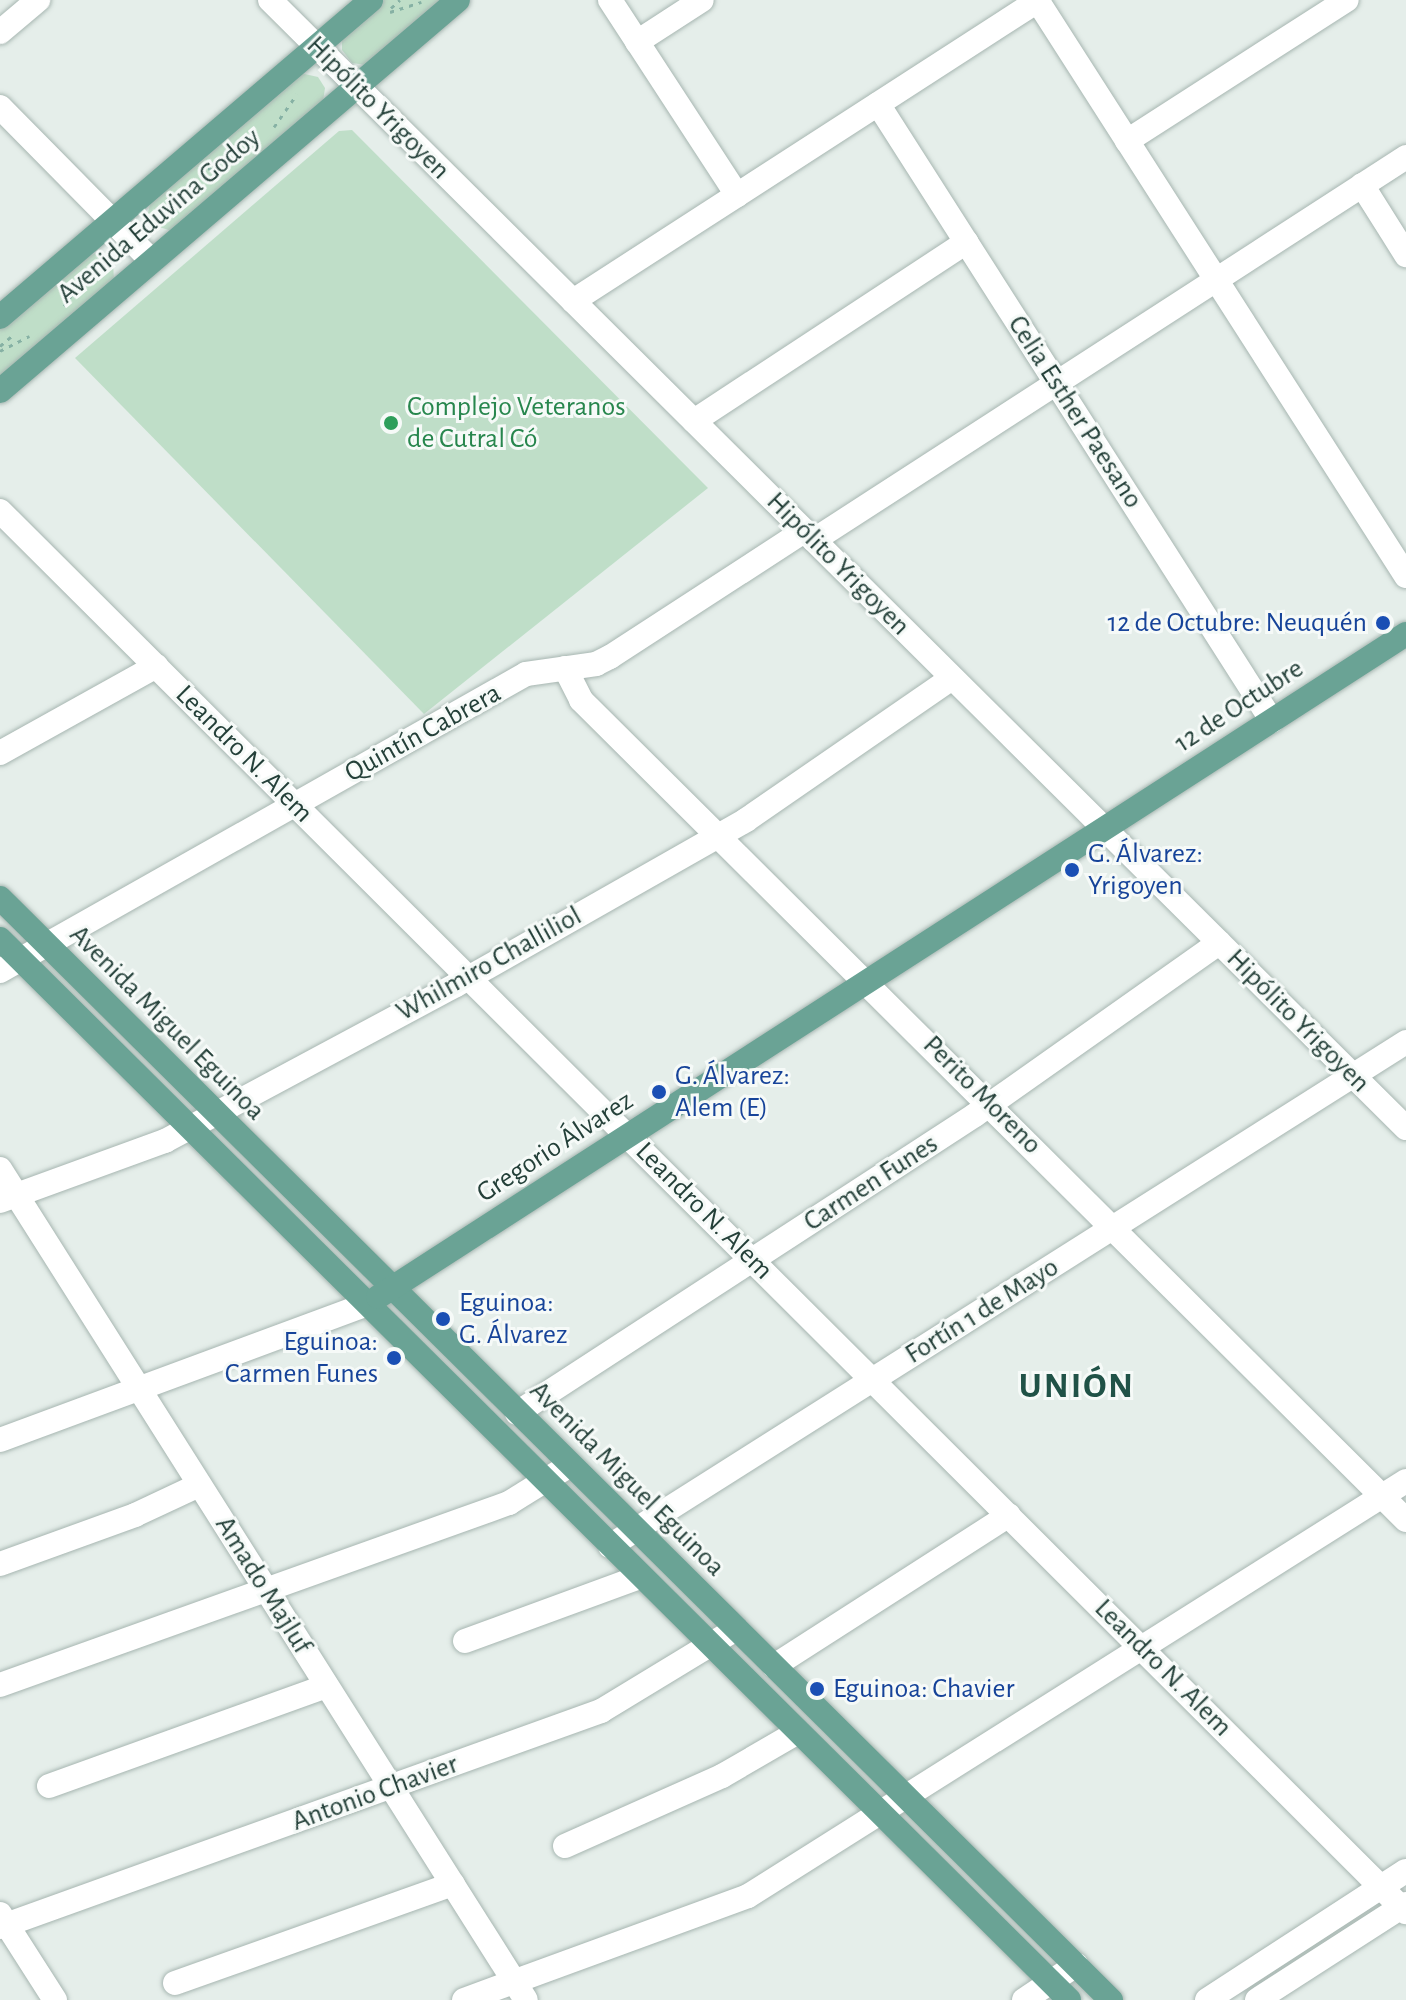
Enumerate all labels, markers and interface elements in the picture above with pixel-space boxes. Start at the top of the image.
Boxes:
street label: Hipólito Yrigoyen [299,29,457,187]
street label: Avenida Eduvina Godoy [51,121,267,311]
street label: Celia Esther Paesano [1000,309,1150,515]
place label: Complejo Veteranos de Cutral Có [407,390,626,456]
marker: Complejo Veteranos de Cutral Có [382,414,400,432]
street label: Hipólito Yrigoyen [759,485,917,643]
place label: 12 de Octubre: Neuquén [1108,606,1367,640]
marker: 12 de Octubre: Neuquén [1374,614,1392,632]
street label: 12 de Octubre [1168,652,1310,760]
street label: Quintín Cabrera [339,676,507,790]
street label: Leandro N. Alem [168,678,320,830]
place label: G. Álvarez: Yrigoyen [1088,837,1203,903]
marker: G. Álvarez: Yrigoyen [1063,861,1081,879]
street label: Whilmiro Challiliol [391,899,587,1029]
street label: Avenida Miguel Eguinoa [62,918,272,1128]
street label: Hipólito Yrigoyen [1219,942,1377,1100]
street label: Perito Moreno [916,1029,1048,1161]
place label: G. Álvarez: Alem (E) [675,1059,790,1125]
marker: G. Álvarez: Alem (E) [650,1083,668,1101]
street label: Gregorio Álvarez [470,1084,640,1210]
street label: Carmen Funes [798,1127,944,1239]
street label: Leandro N. Alem [628,1135,780,1287]
street label: Fortín 1 de Mayo [899,1251,1065,1371]
place label: Eguinoa: G. Álvarez [459,1286,567,1352]
marker: Eguinoa: G. Álvarez [434,1310,452,1328]
place label: Eguinoa: Carmen Funes [225,1325,378,1391]
marker: Eguinoa: Carmen Funes [385,1349,403,1367]
district label: UNIÓN [1019,1365,1135,1409]
street label: Avenida Miguel Eguinoa [522,1374,732,1584]
street label: Amado Majluf [208,1510,318,1660]
street label: Leandro N. Alem [1087,1592,1239,1744]
place label: Eguinoa: Chavier [833,1672,1014,1706]
marker: Eguinoa: Chavier [808,1680,826,1698]
street label: Antonio Chavier [287,1747,463,1839]

